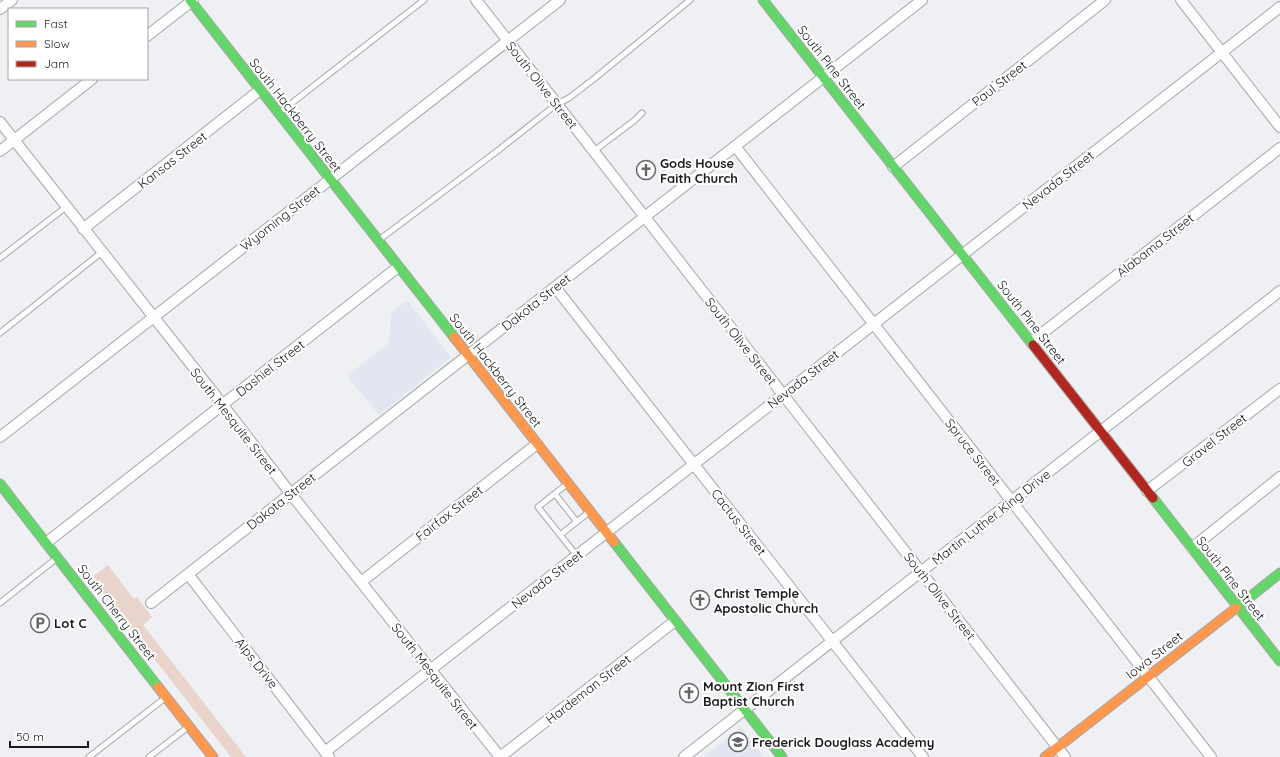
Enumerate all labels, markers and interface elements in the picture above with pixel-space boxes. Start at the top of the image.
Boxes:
legend [8,8,148,80]
text: Fast [44,16,68,31]
street label: South Pine Street [794,22,870,112]
text: Slow [44,36,70,51]
street label: South Olive Street [503,38,581,132]
street label: South Hackberry Street [246,55,346,175]
text: Jam [44,56,69,71]
street label: Paul Street [969,57,1029,109]
street label: Kansas Street [134,128,210,192]
street label: Nevada Street [1019,147,1097,213]
place label: Gods House Faith Church [660,155,738,186]
church icon: Gods House Faith Church [635,159,657,181]
street label: Wyoming Street [237,182,323,254]
street label: Alabama Street [1113,210,1197,280]
street label: Dakota Street [498,270,574,334]
street label: South Pine Street [994,277,1070,367]
street label: South Olive Street [702,294,780,388]
street label: South Hackberry Street [446,310,546,430]
street label: Dashiel Street [232,336,308,400]
street label: Nevada Street [764,346,842,412]
street label: South Mesquite Street [187,364,281,478]
street label: Gravel Street [1178,410,1250,470]
street label: Spruce Street [942,415,1004,489]
street label: Martin Luther King Drive [929,466,1053,568]
street label: Dakota Street [243,469,319,533]
street label: Fairfax Street [412,482,486,544]
street label: Cactus Street [708,486,770,558]
street label: South Pine Street [1193,533,1269,623]
street label: Nevada Street [508,546,586,612]
street label: South Olive Street [901,549,979,643]
street label: South Cherry Street [74,561,160,663]
place label: Christ Temple Apostolic Church [714,585,818,616]
church icon: Christ Temple Apostolic Church [689,589,711,611]
parking icon: Lot C [29,612,51,634]
place label: Lot C [54,615,87,631]
street label: South Mesquite Street [388,619,482,733]
street label: Iowa Street [1122,628,1186,682]
street label: Alps Drive [232,634,282,692]
street label: Hardeman Street [542,651,634,727]
place label: Mount Zion First Baptist Church [703,678,805,709]
church icon: Mount Zion First Baptist Church [678,682,700,704]
scale bar [10,723,88,749]
text: 50 m [16,729,44,744]
school or university icon: Frederick Douglass Academy [727,731,749,753]
place label: Frederick Douglass Academy [752,734,934,750]

